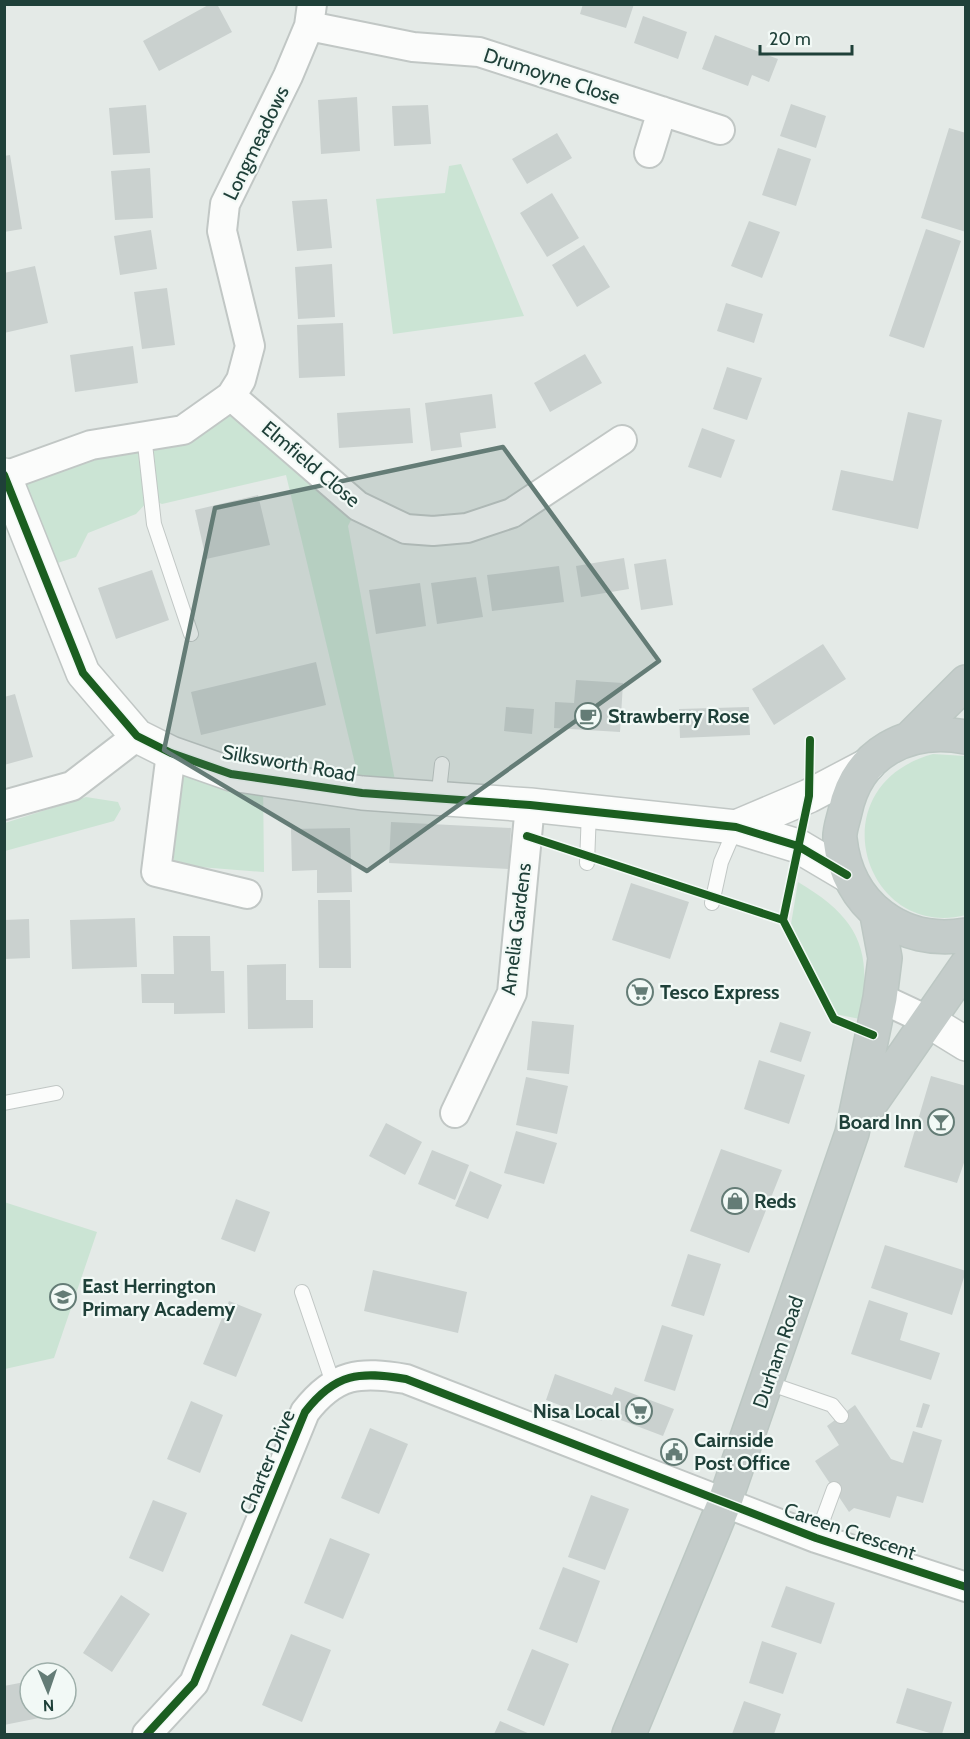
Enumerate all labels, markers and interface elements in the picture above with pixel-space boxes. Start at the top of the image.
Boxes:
scale bar [760,18,852,56]
text: 20 m [769,28,811,50]
street label: Drumoyne Close [481,43,623,109]
street label: Longmeadows [218,82,294,204]
street label: Elmfield Close [257,416,365,512]
cafe icon: Strawberry Rose [573,701,603,731]
place label: Strawberry Rose [608,704,749,728]
street label: Silksworth Road [220,739,358,787]
street label: Amelia Gardens [496,862,536,996]
supermarket icon: Tesco Express [625,977,655,1007]
place label: Tesco Express [660,980,780,1004]
bar icon: Board Inn [926,1107,956,1137]
place label: Board Inn [838,1110,922,1134]
shop icon: Reds [720,1186,750,1216]
place label: Reds [754,1189,796,1213]
place label: East Herrington Primary Academy [82,1274,235,1321]
school or university icon: East Herrington Primary Academy [48,1282,78,1312]
street label: Durham Road [748,1293,808,1411]
supermarket icon: Nisa Local [624,1396,654,1426]
place label: Nisa Local [533,1399,620,1423]
street label: Charter Drive [234,1406,300,1518]
place label: Cairnside Post Office [694,1428,790,1475]
public building icon: Cairnside Post Office [659,1437,689,1467]
street label: Careen Crescent [781,1497,919,1565]
north arrow [18,1661,78,1721]
text: N [43,1696,54,1715]

